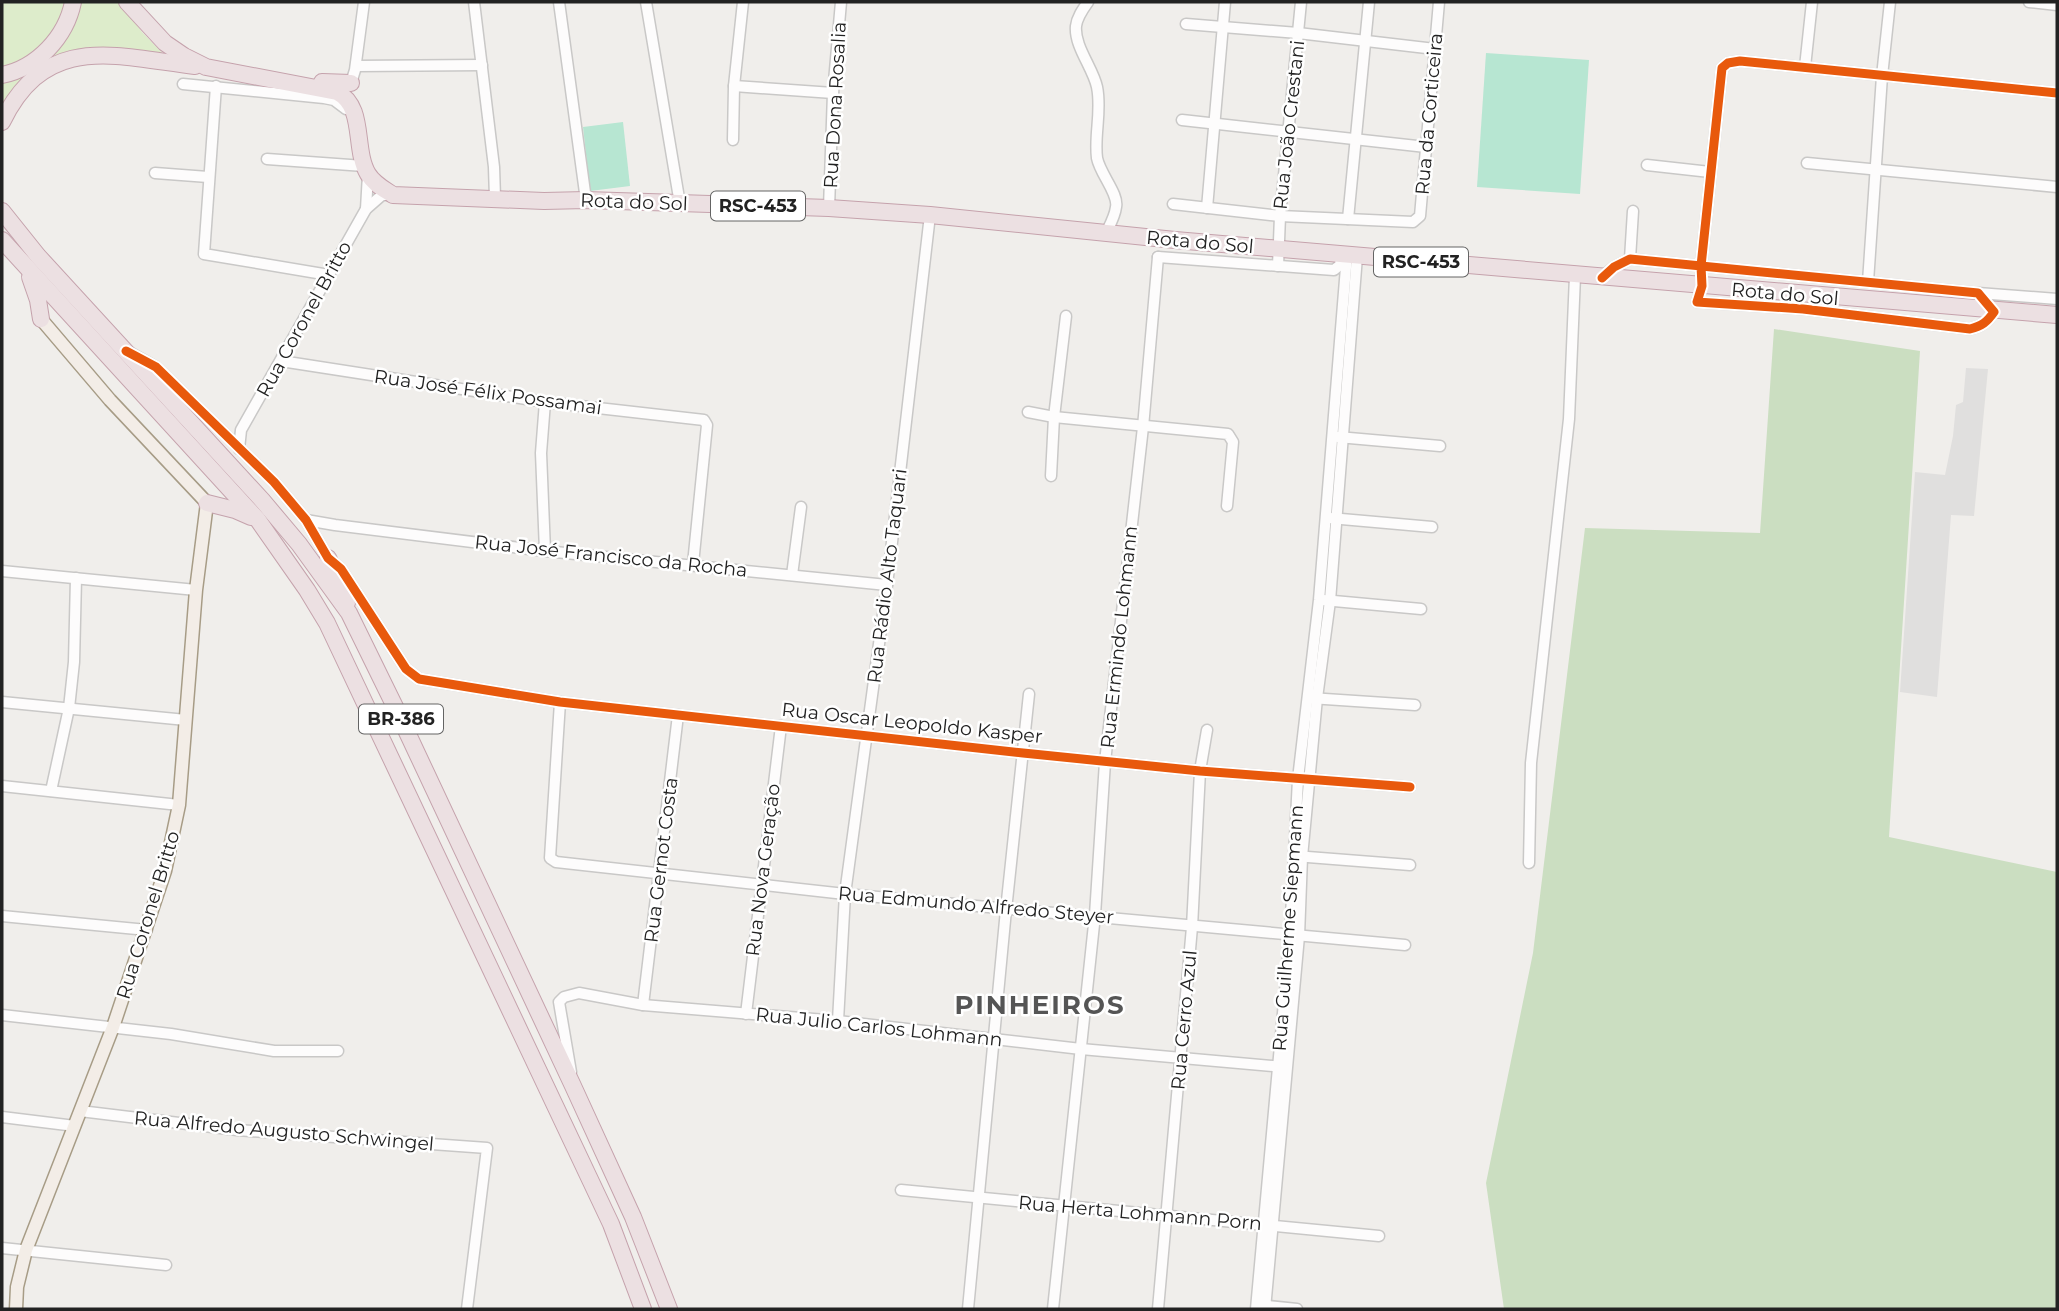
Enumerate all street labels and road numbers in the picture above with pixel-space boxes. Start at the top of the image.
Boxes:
street label: Rua Dona Rosalia [819,21,851,189]
street label: Rua da Corticeira [1410,32,1448,196]
street label: Rua João Crestani [1269,39,1309,211]
street label: Rota do Sol [580,189,688,215]
road number: RSC-453 [711,191,805,220]
street label: Rota do Sol [1145,226,1255,258]
street label: Rua Coronel Britto [252,237,356,401]
road number: RSC-453 [1374,248,1468,276]
street label: Rota do Sol [1730,278,1840,310]
street label: Rua José Félix Possamai [373,365,603,419]
street label: Rua Rádio Alto Taquari [862,467,912,685]
street label: Rua Ermindo Lohmann [1096,525,1142,749]
street label: Rua José Francisco da Rocha [473,530,749,582]
street label: Rua Oscar Leopoldo Kasper [780,698,1044,748]
road number: BR-386 [359,704,443,734]
street label: Rua Gernot Costa [639,776,683,944]
street label: Rua Nova Geração [741,782,785,958]
street label: Rua Guilherme Siepmann [1268,804,1308,1052]
street label: Rua Coronel Britto [111,828,185,1002]
street label: Rua Edmundo Alfredo Steyer [837,881,1115,929]
street label: Rua Cerro Azul [1166,949,1202,1091]
street label: Rua Julio Carlos Lohmann [754,1003,1004,1051]
street label: Rua Alfredo Augusto Schwingel [133,1106,435,1156]
street label: Rua Herta Lohmann Porn [1017,1191,1263,1235]

